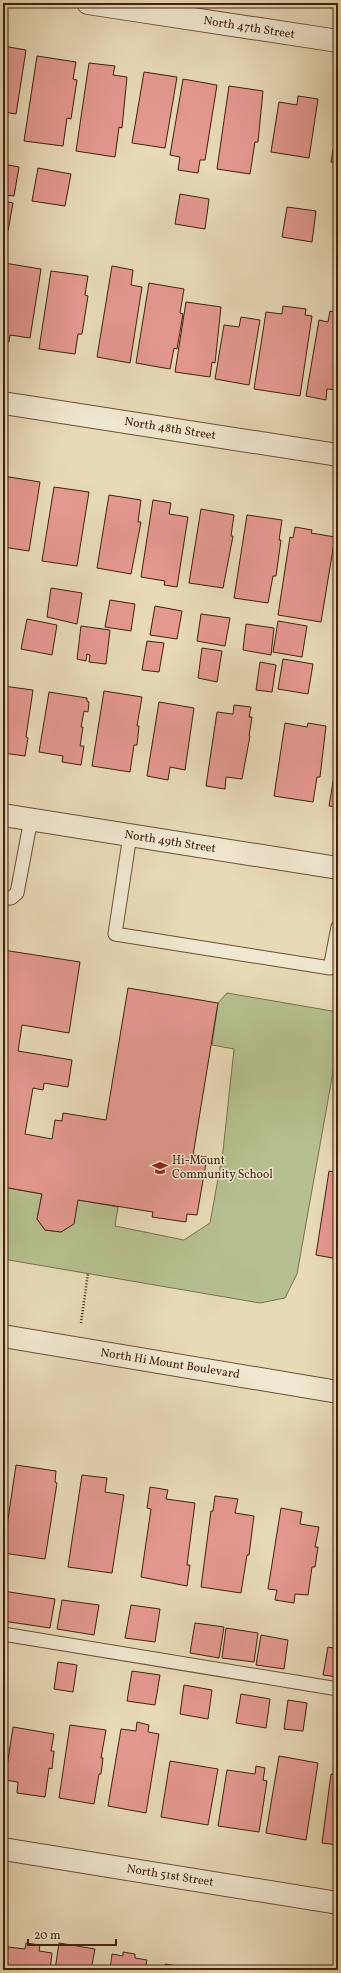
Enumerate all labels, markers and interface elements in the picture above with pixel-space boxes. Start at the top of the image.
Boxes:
street label: North 47th Street [202,13,296,43]
street label: North 48th Street [123,414,217,444]
street label: North 49th Street [123,827,217,857]
place label: Hi-Mount Community School [172,1153,273,1183]
school or university icon: Hi-Mount Community School [151,1159,169,1177]
street label: North Hi Mount Boulevard [99,1345,241,1383]
street label: North 51st Street [125,1861,215,1891]
scale bar [28,1921,116,1947]
text: 20 m [34,1928,61,1944]

